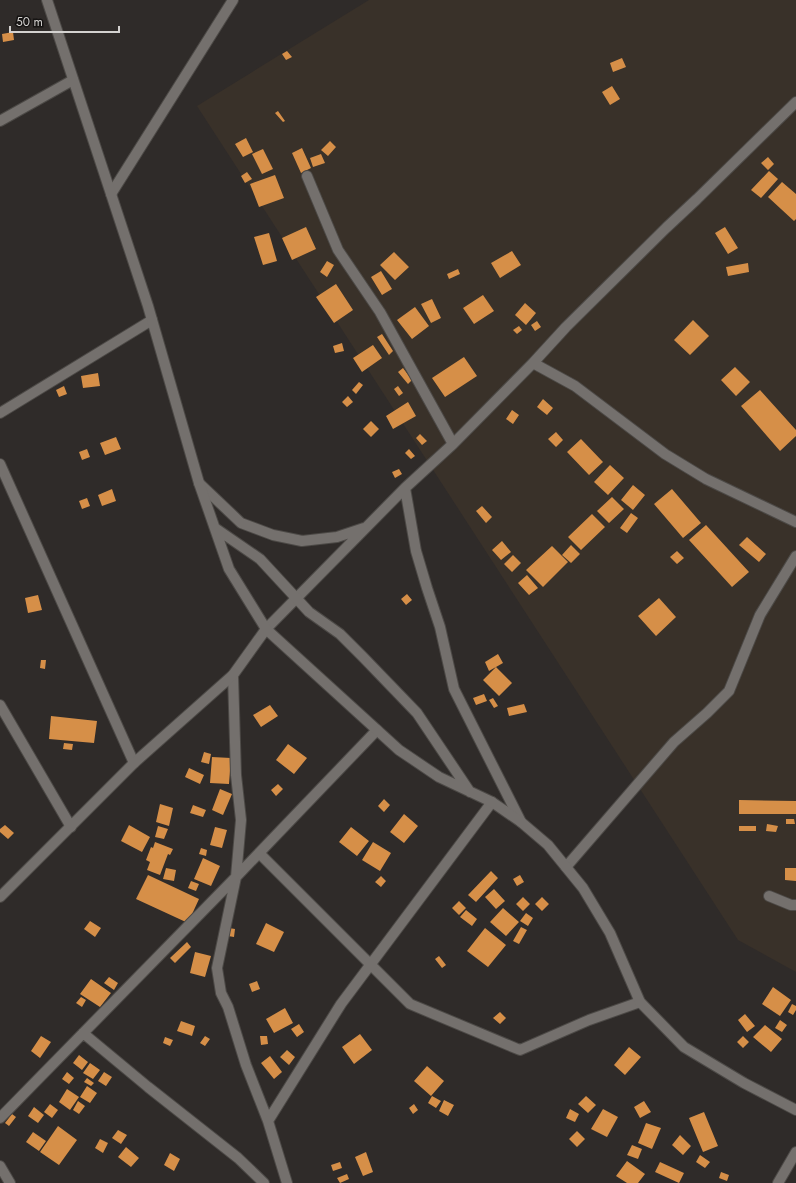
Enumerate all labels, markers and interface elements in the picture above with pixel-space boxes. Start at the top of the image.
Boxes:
scale bar [10,8,119,34]
text: 50 m [16,13,43,31]

